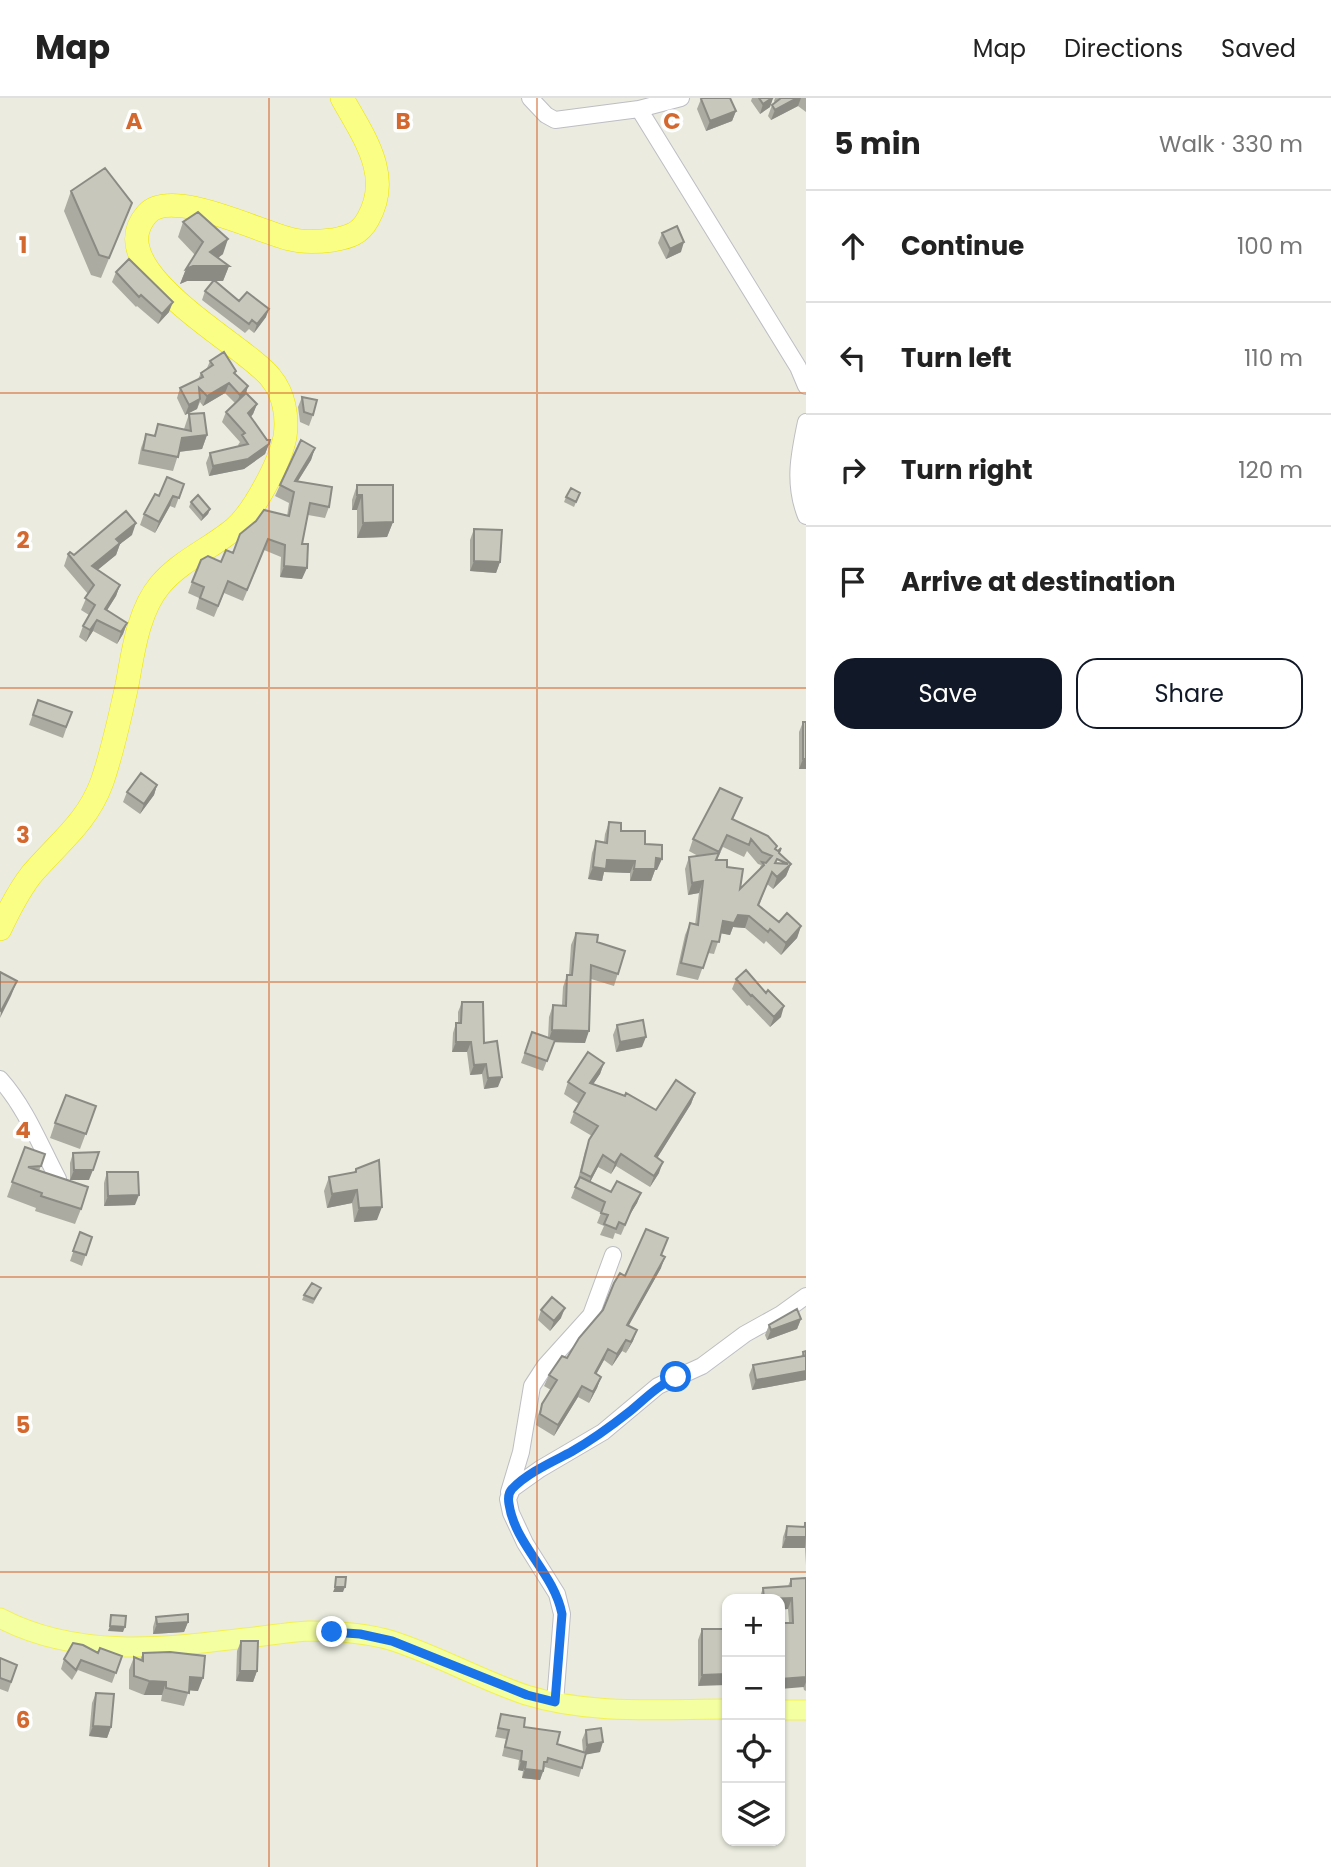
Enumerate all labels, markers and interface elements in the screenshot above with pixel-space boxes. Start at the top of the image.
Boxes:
text: Map [35,24,110,71]
text: Map [973,32,1026,65]
text: Directions [1064,32,1183,65]
text: Saved [1221,32,1296,65]
text: A [126,105,143,137]
text: B [395,105,411,137]
text: C [663,105,681,137]
text: 5 min [834,122,921,165]
text: Walk · 330 m [1159,128,1303,160]
icon: ahead [834,227,872,265]
text: Continue [901,228,1024,264]
text: 1 [19,229,27,261]
text: 100 m [1237,230,1303,262]
icon: left [834,339,872,377]
text: Turn left [901,340,1012,376]
text: 110 m [1244,342,1303,374]
icon: right [834,451,872,489]
text: Turn right [901,452,1033,488]
text: 120 m [1238,454,1303,486]
text: 2 [16,524,30,556]
icon: arrive [834,563,872,601]
text: Arrive at destination [901,564,1176,600]
button: Save [834,658,1062,729]
button: Share [1076,658,1303,729]
text: 3 [16,819,30,851]
text: 4 [15,1114,31,1146]
route start [660,1361,691,1392]
text: 5 [16,1409,30,1441]
map controls [722,1594,785,1846]
button: + [722,1594,785,1657]
route end [316,1616,347,1647]
button: − [722,1657,785,1720]
text: 6 [16,1704,30,1736]
button: locate [722,1720,785,1783]
button: layers [722,1783,785,1846]

